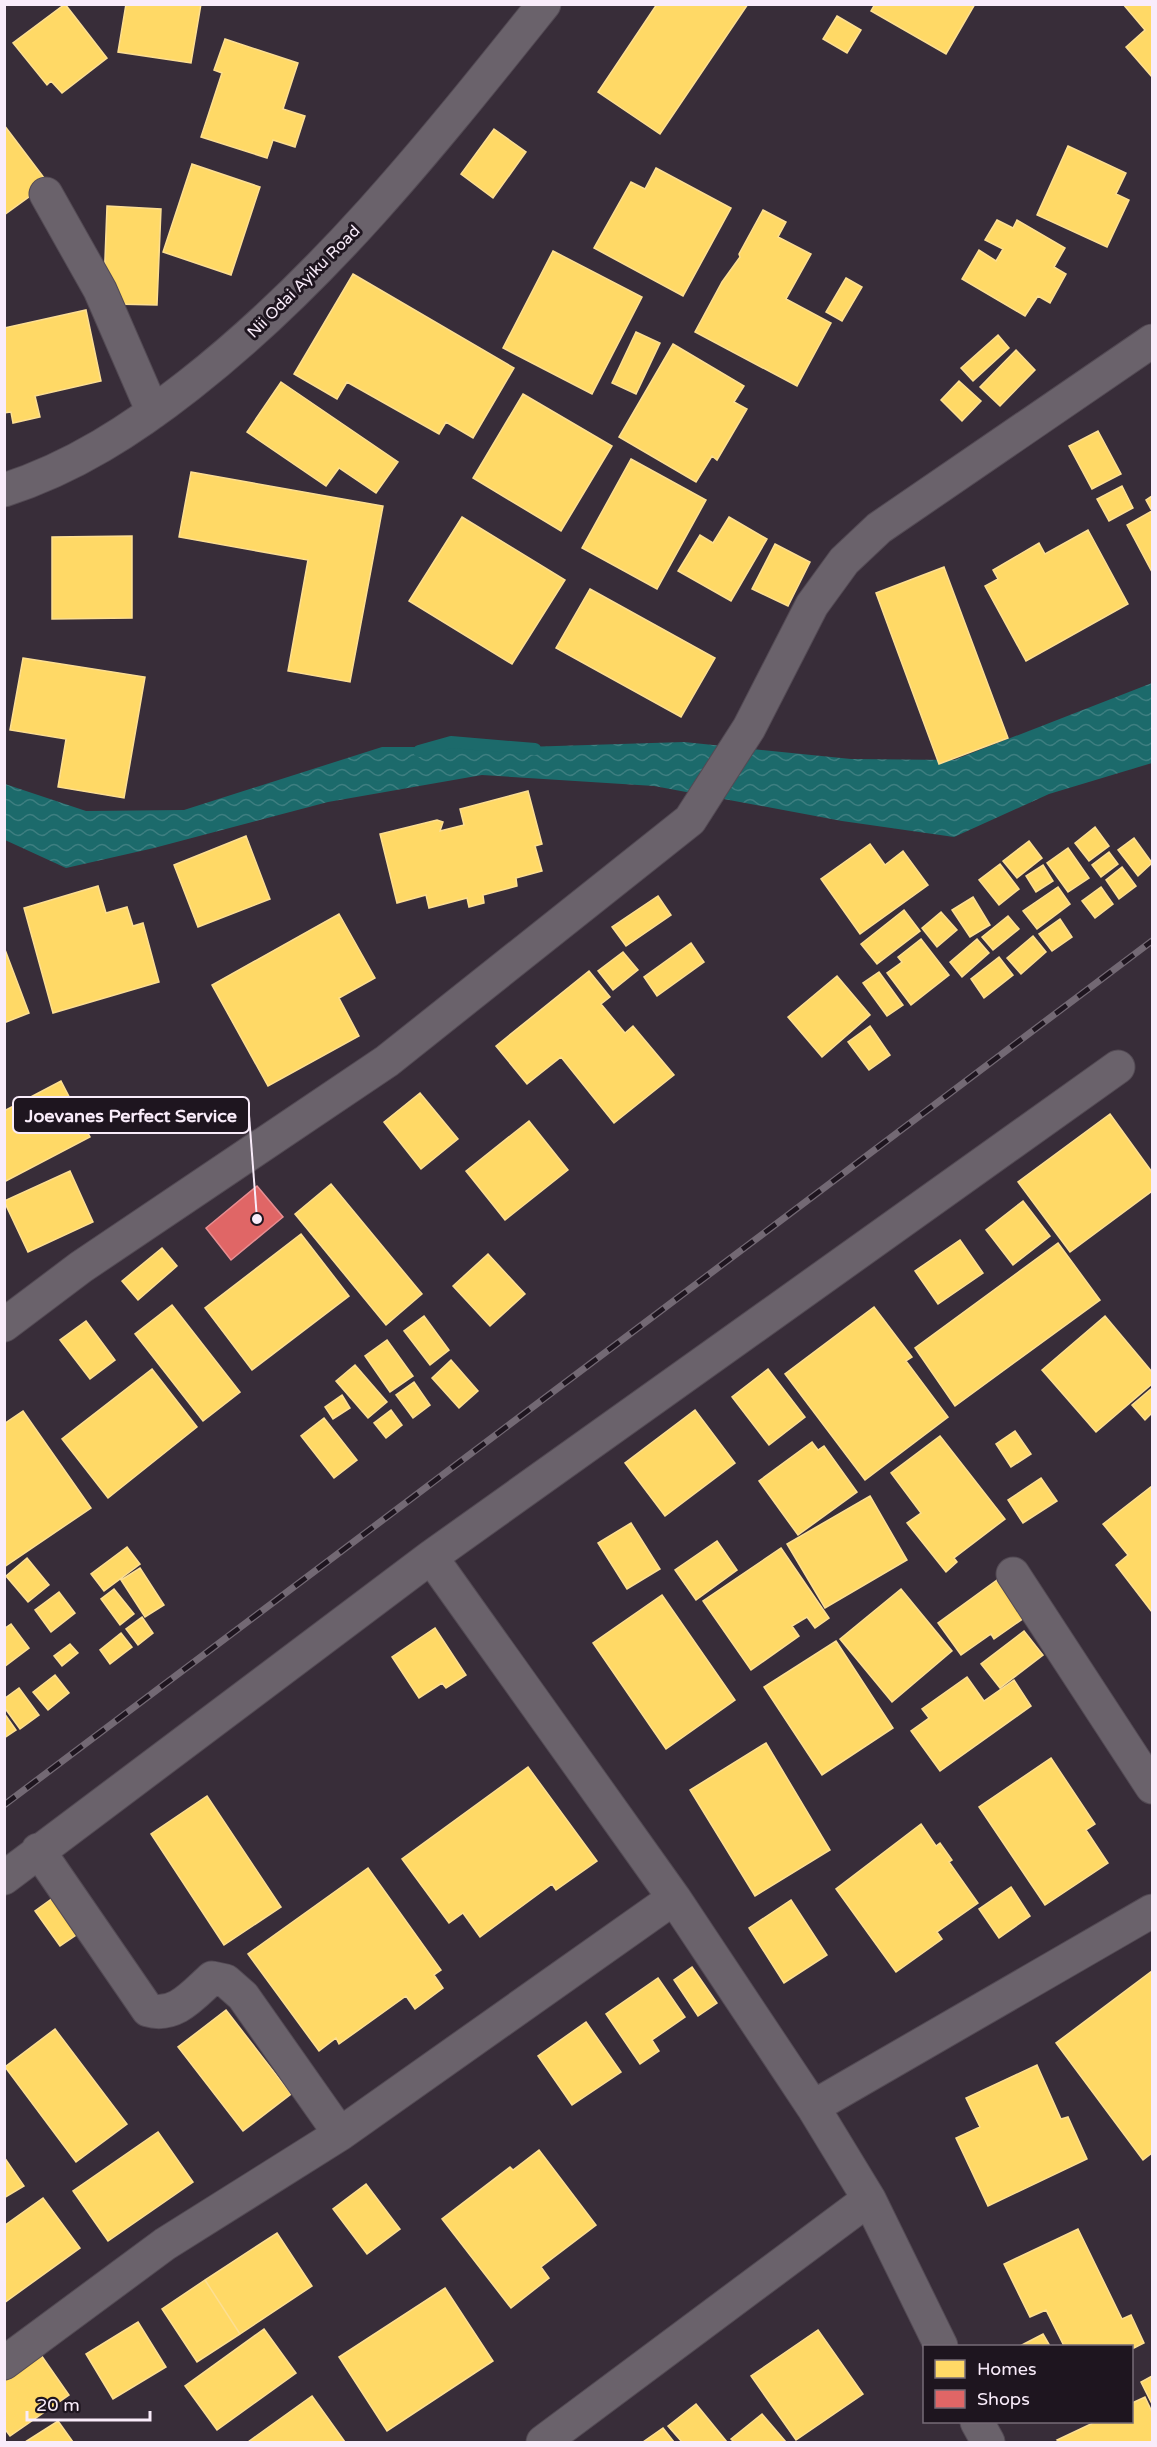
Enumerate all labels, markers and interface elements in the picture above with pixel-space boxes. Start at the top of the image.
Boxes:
street label: Nii Odai Ayiku Road [243,221,364,342]
callout: Joevanes Perfect Service [13,1097,249,1133]
text: Joevanes Perfect Service [24,1105,237,1127]
legend [923,2345,1133,2423]
text: Homes [977,2358,1037,2380]
scale bar [27,2384,150,2422]
text: Shops [977,2388,1030,2410]
text: 20 m [36,2394,80,2416]

